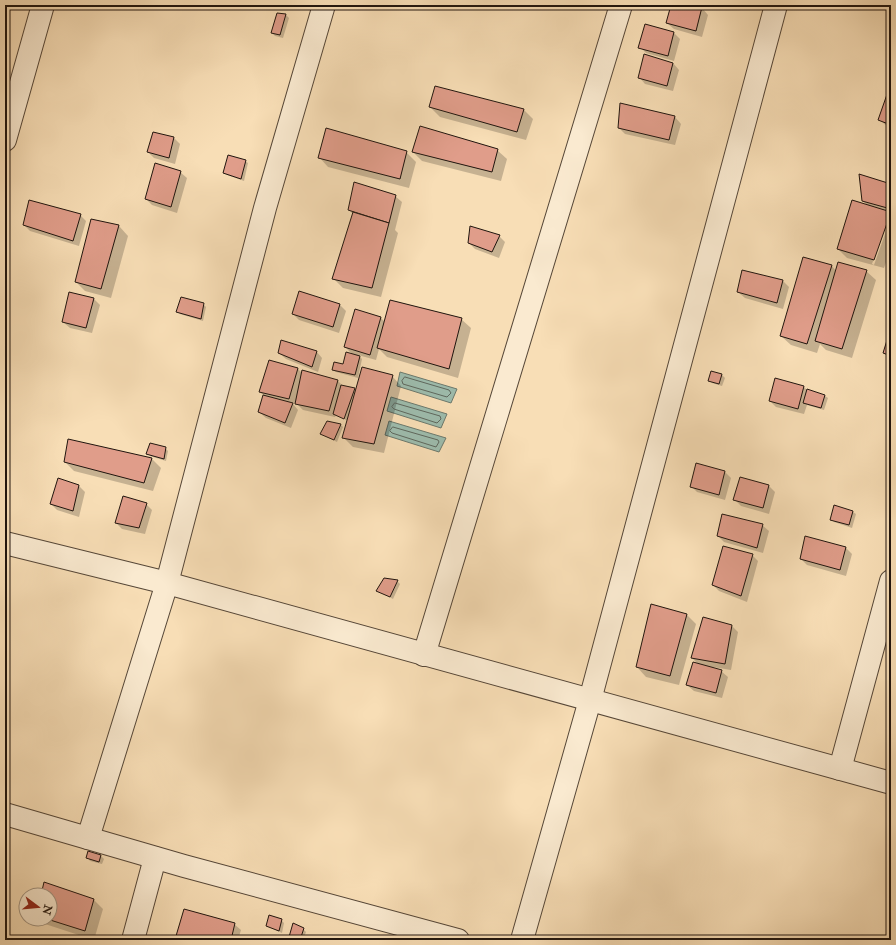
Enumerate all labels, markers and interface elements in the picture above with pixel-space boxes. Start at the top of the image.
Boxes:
north arrow [18,887,58,927]
text: N [39,902,55,917]

